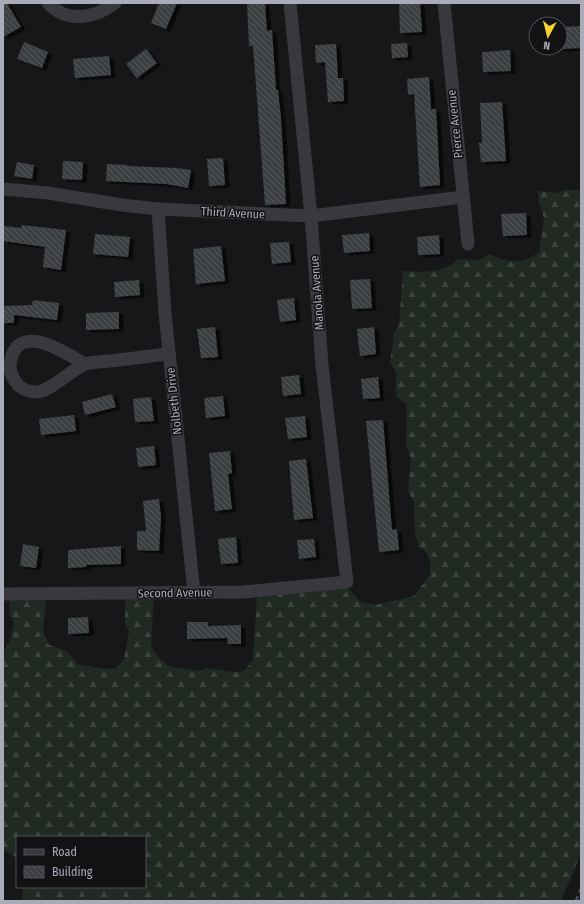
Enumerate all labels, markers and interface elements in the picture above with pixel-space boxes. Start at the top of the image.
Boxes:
north arrow [528,16,568,56]
text: N [543,39,551,52]
street label: Pierce Avenue [444,89,466,159]
street label: Third Avenue [201,204,265,222]
street label: Manola Avenue [307,255,327,331]
street label: Nolbeth Drive [164,367,184,435]
street label: Second Avenue [138,585,213,601]
legend [16,836,146,888]
text: Road [52,845,77,859]
text: Building [52,865,93,879]

